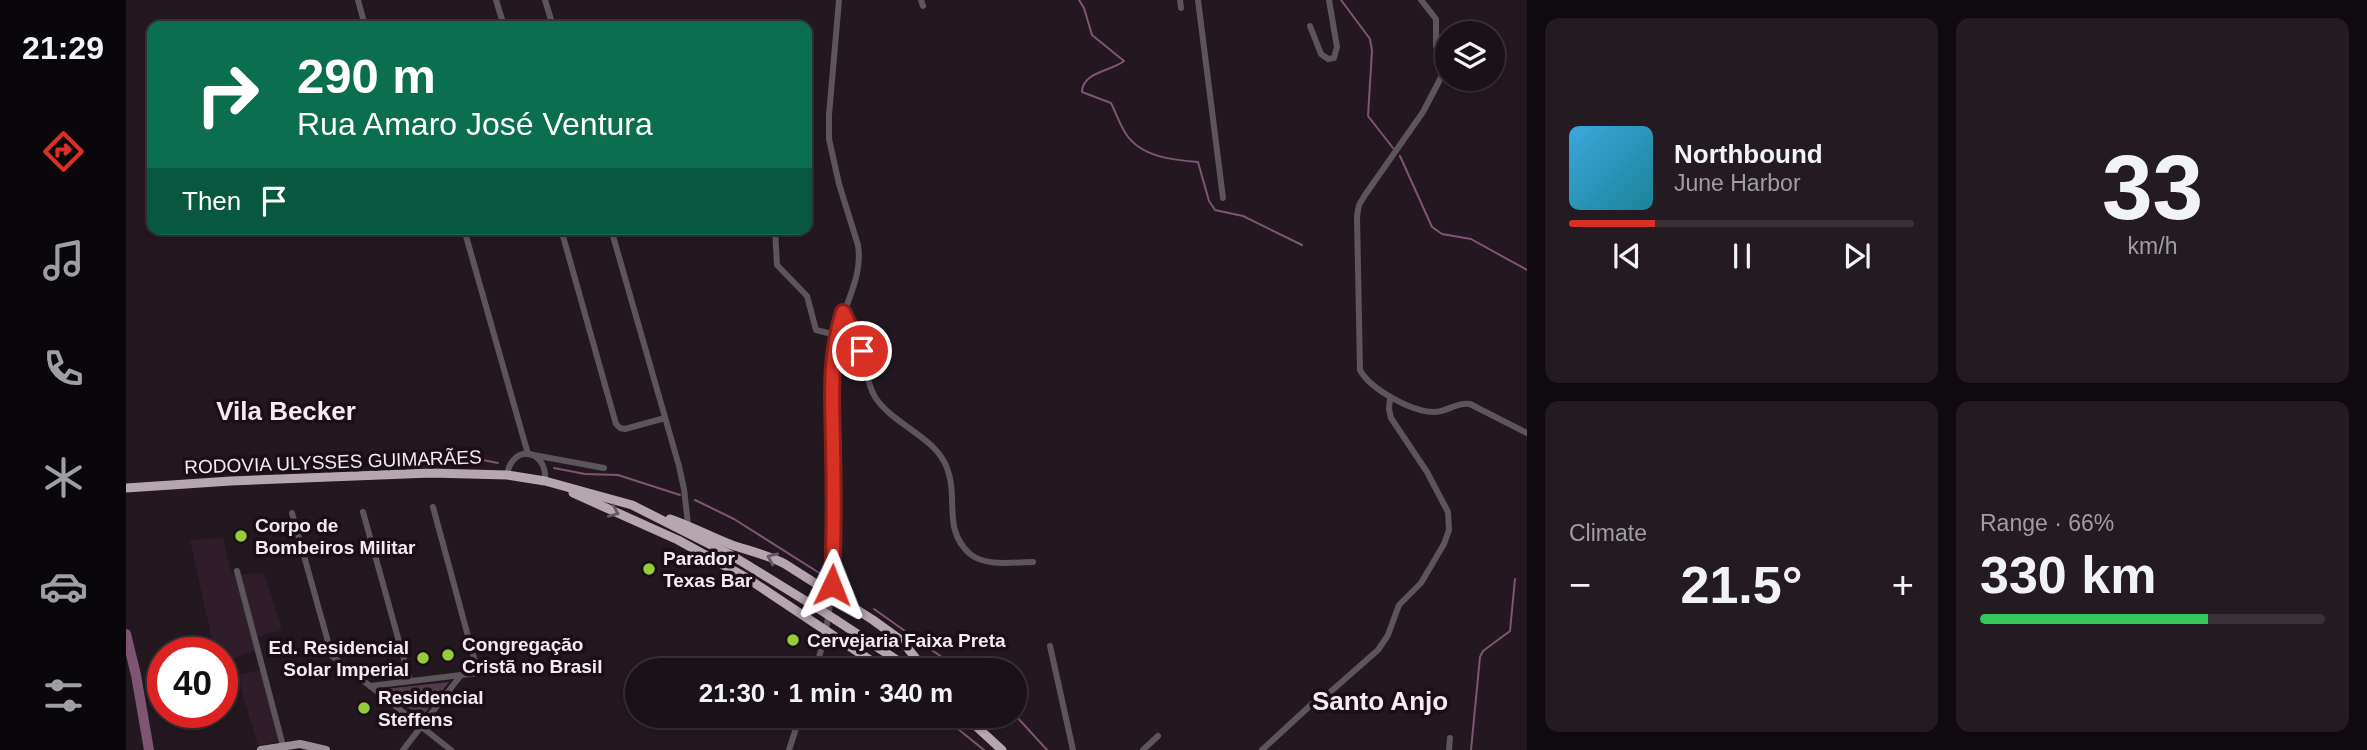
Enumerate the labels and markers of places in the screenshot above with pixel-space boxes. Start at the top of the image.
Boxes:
pin [832,321,892,381]
place label: Corpo de Bombeiros Militar [255,515,416,558]
marker: Corpo de Bombeiros Militar [233,528,249,544]
place label: Parador Texas Bar [663,548,753,591]
marker: Parador Texas Bar [641,561,657,577]
place label: Cervejaria Faixa Preta [807,630,1006,651]
marker: Cervejaria Faixa Preta [785,632,801,648]
place label: Congregação Cristã no Brasil [462,634,602,677]
place label: Ed. Residencial Solar Imperial [269,637,409,680]
marker: Congregação Cristã no Brasil [440,647,456,663]
marker: Ed. Residencial Solar Imperial [415,650,431,666]
place label: Residencial Steffens [378,687,484,730]
marker: Residencial Steffens [356,700,372,716]

